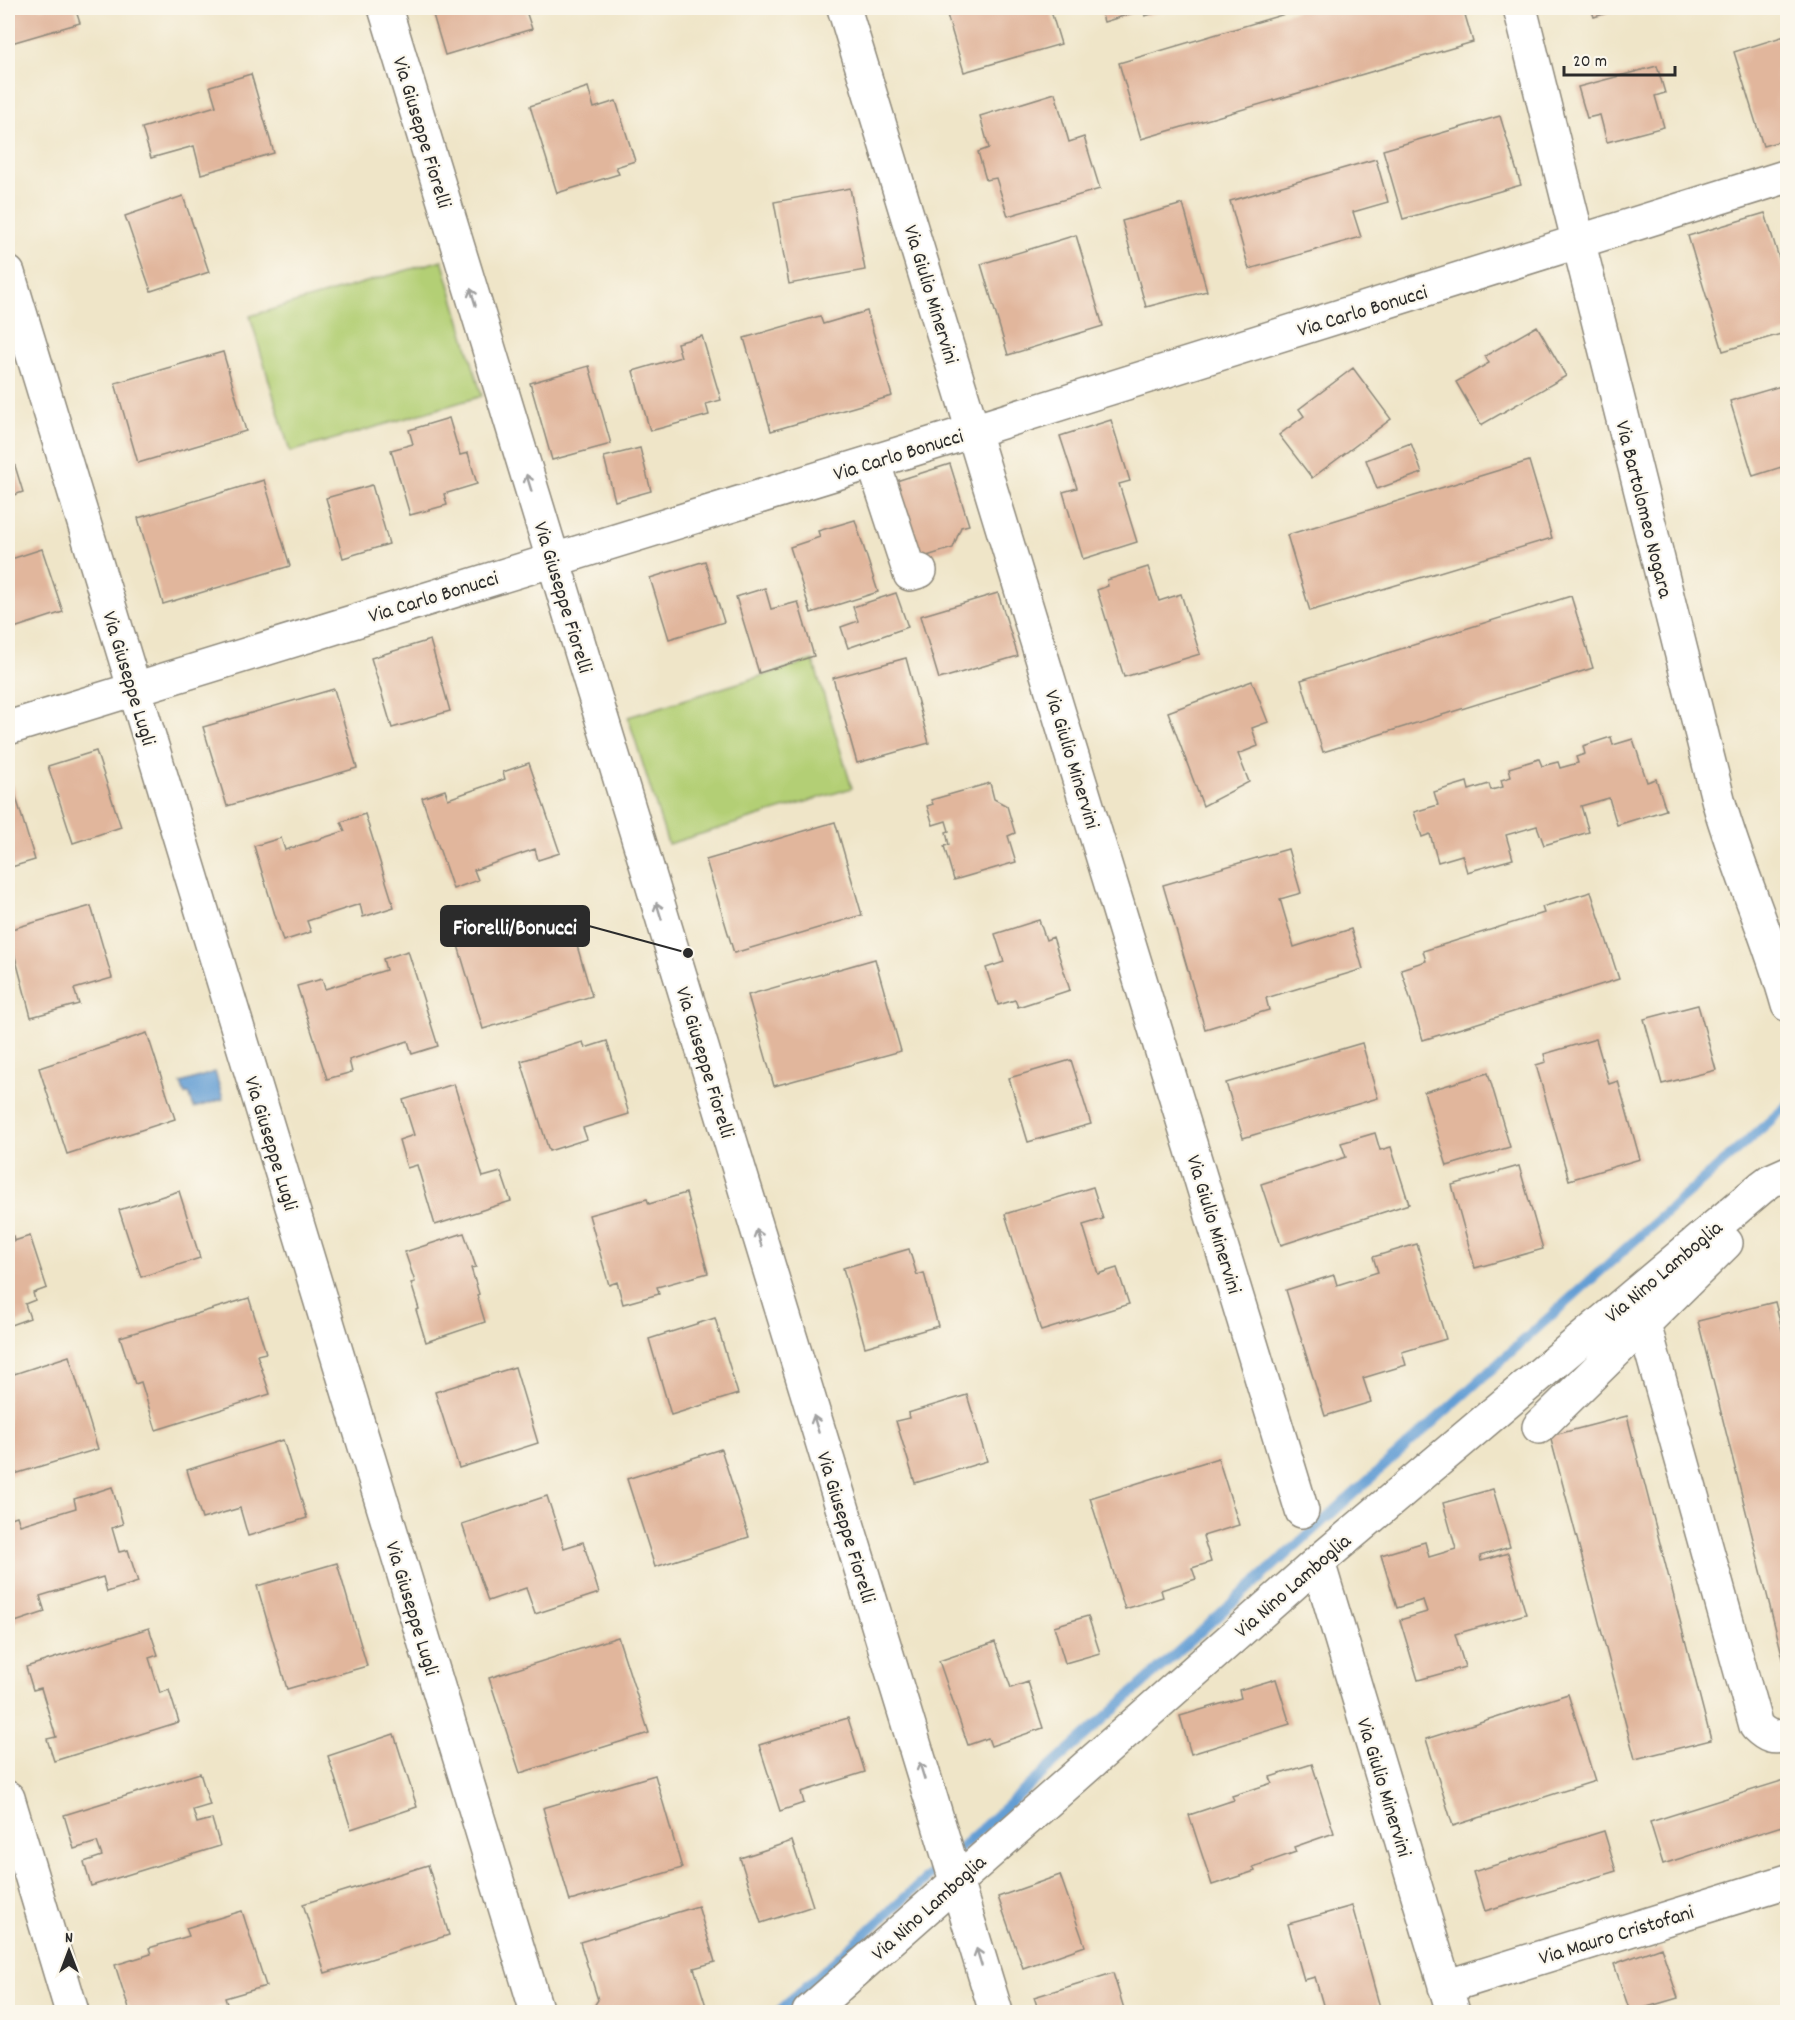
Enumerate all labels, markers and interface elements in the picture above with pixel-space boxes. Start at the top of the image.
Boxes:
scale bar [1564,39,1675,77]
text: 20 m [1573,50,1607,75]
street label: Via Giuseppe Fiorelli [383,53,457,212]
street label: Via Giulio Minervini [894,222,965,368]
street label: Via Carlo Bonucci [1294,279,1432,347]
one-way arrow [467,288,478,307]
street label: Via Bartolomeo Nogara [1606,418,1679,603]
street label: Via Carlo Bonucci [830,423,968,491]
one-way arrow [523,474,534,493]
street label: Via Giuseppe Fiorelli [524,518,598,677]
street label: Via Carlo Bonucci [365,565,503,633]
street label: Via Giuseppe Lugli [92,608,162,750]
street label: Via Giulio Minervini [1035,687,1106,833]
one-way arrow [653,902,664,921]
callout: Fiorelli/Bonucci [441,906,589,946]
text: Fiorelli/Bonucci [453,914,577,945]
street label: Via Giuseppe Fiorelli [666,983,740,1142]
street label: Via Giuseppe Lugli [234,1073,304,1215]
street label: Via Giulio Minervini [1177,1152,1248,1298]
street label: Via Nino Lamboglia [1599,1214,1731,1332]
one-way arrow [753,1229,764,1248]
one-way arrow [810,1415,821,1434]
street label: Via Giuseppe Fiorelli [807,1448,881,1607]
street label: Via Nino Lamboglia [1229,1527,1360,1646]
street label: Via Giuseppe Lugli [375,1538,445,1680]
street label: Via Giulio Minervini [1347,1715,1418,1861]
one-way arrow [916,1762,927,1781]
street label: Via Nino Lamboglia [866,1849,995,1969]
street label: Via Mauro Cristofani [1536,1899,1698,1975]
north arrow [39,1921,99,1981]
text: N [65,1927,73,1950]
one-way arrow [973,1948,984,1967]

